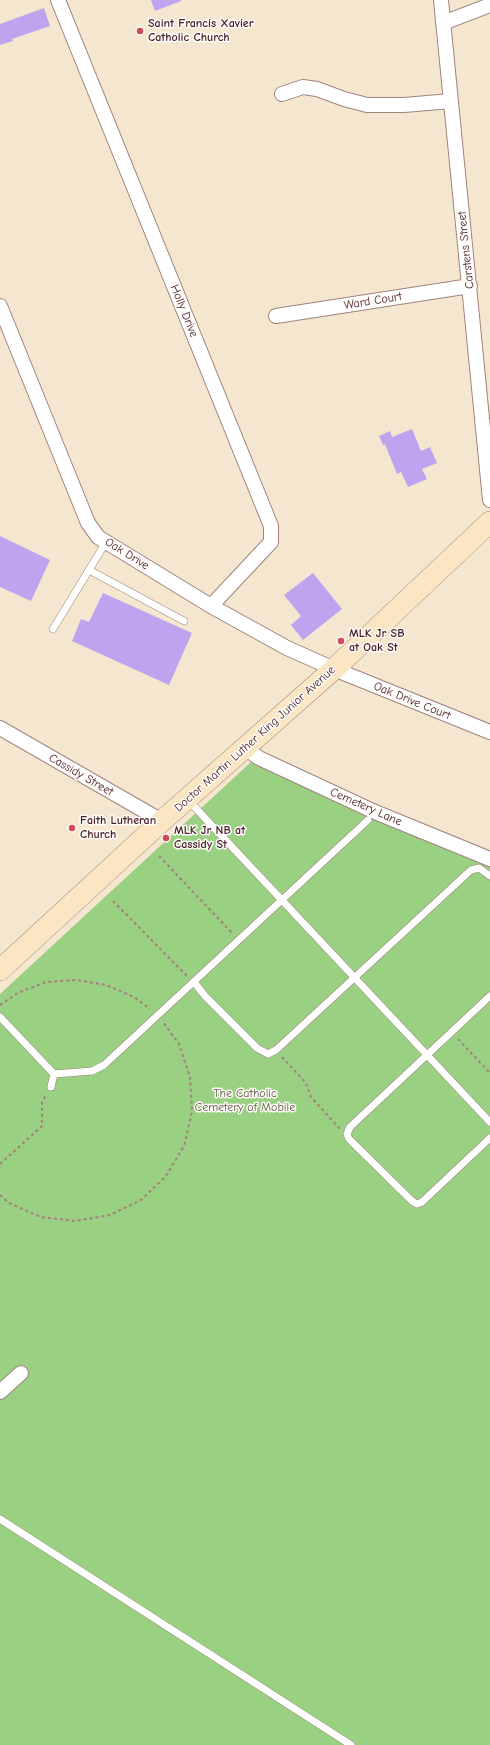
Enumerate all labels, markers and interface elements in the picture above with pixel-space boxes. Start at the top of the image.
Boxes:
place label: Saint Francis Xavier Catholic Church [148,17,254,45]
marker: Saint Francis Xavier Catholic Church [135,26,145,36]
street label: Carstens Street [455,210,477,290]
street label: Holly Drive [167,283,201,339]
street label: Ward Court [343,289,403,313]
street label: Oak Drive [102,535,152,573]
place label: MLK Jr SB at Oak St [349,627,404,655]
marker: MLK Jr SB at Oak St [336,636,346,646]
street label: Doctor Martin Luther King Junior Avenue [172,663,338,815]
street label: Oak Drive Court [371,679,453,723]
street label: Cassidy Street [46,751,116,799]
street label: Cemetery Lane [328,785,404,829]
place label: Faith Lutheran Church [80,814,156,842]
marker: Faith Lutheran Church [67,823,77,833]
place label: MLK Jr NB at Cassidy St [174,824,245,852]
marker: MLK Jr NB at Cassidy St [161,833,171,843]
park label: The Catholic Cemetery of Mobile [195,1087,295,1115]

